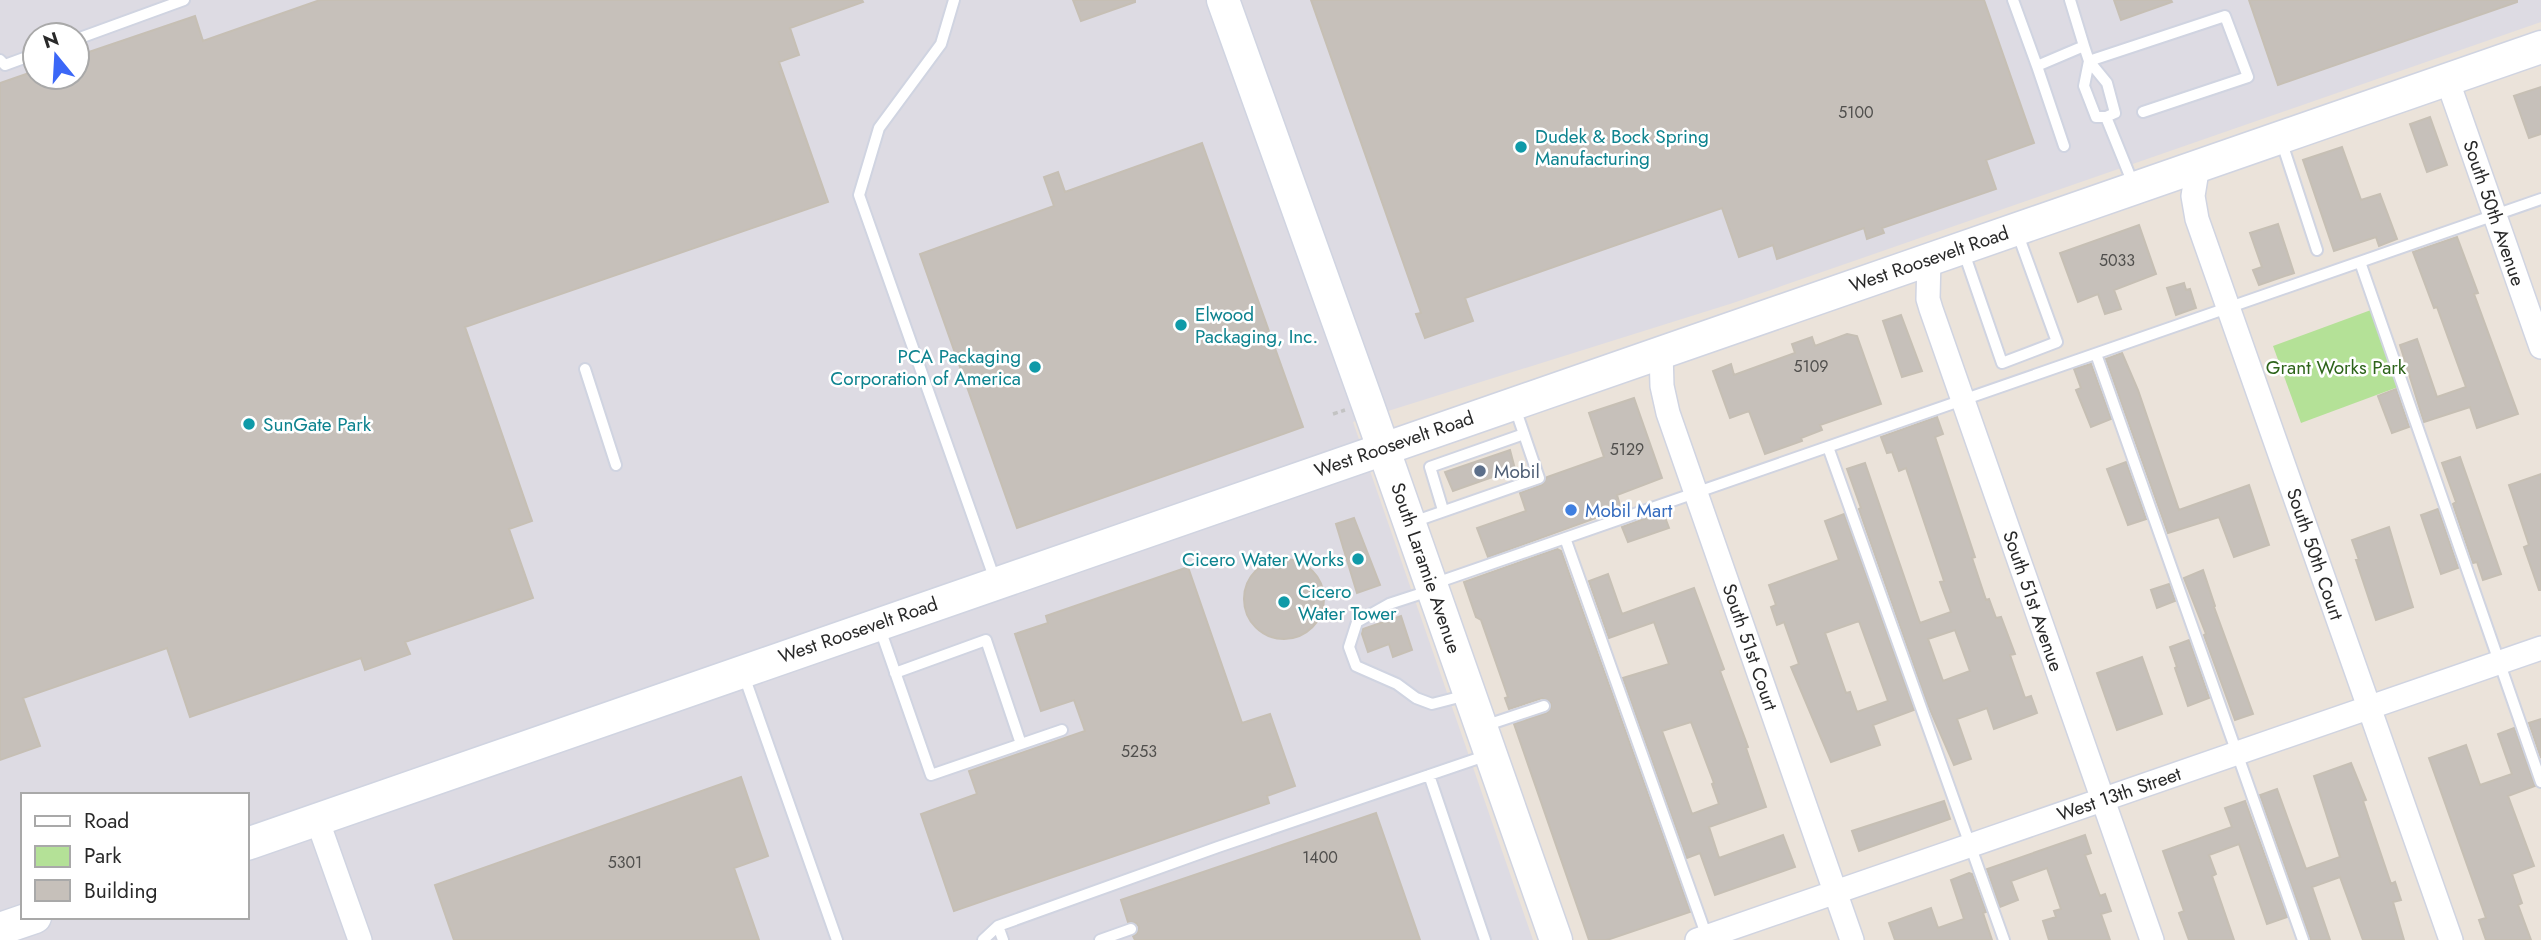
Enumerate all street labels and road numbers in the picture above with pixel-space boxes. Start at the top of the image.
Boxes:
street label: South 50th Avenue [2456,136,2532,290]
street label: West Roosevelt Road [1846,219,2012,299]
street label: West Roosevelt Road [1311,404,1477,484]
street label: South Laramie Avenue [1384,479,1468,657]
street label: South 50th Court [2280,484,2350,624]
street label: South 51st Avenue [1996,527,2070,675]
street label: South 51st Court [1716,580,1784,715]
street label: West Roosevelt Road [775,590,941,670]
street label: West 13th Street [2053,760,2185,828]

